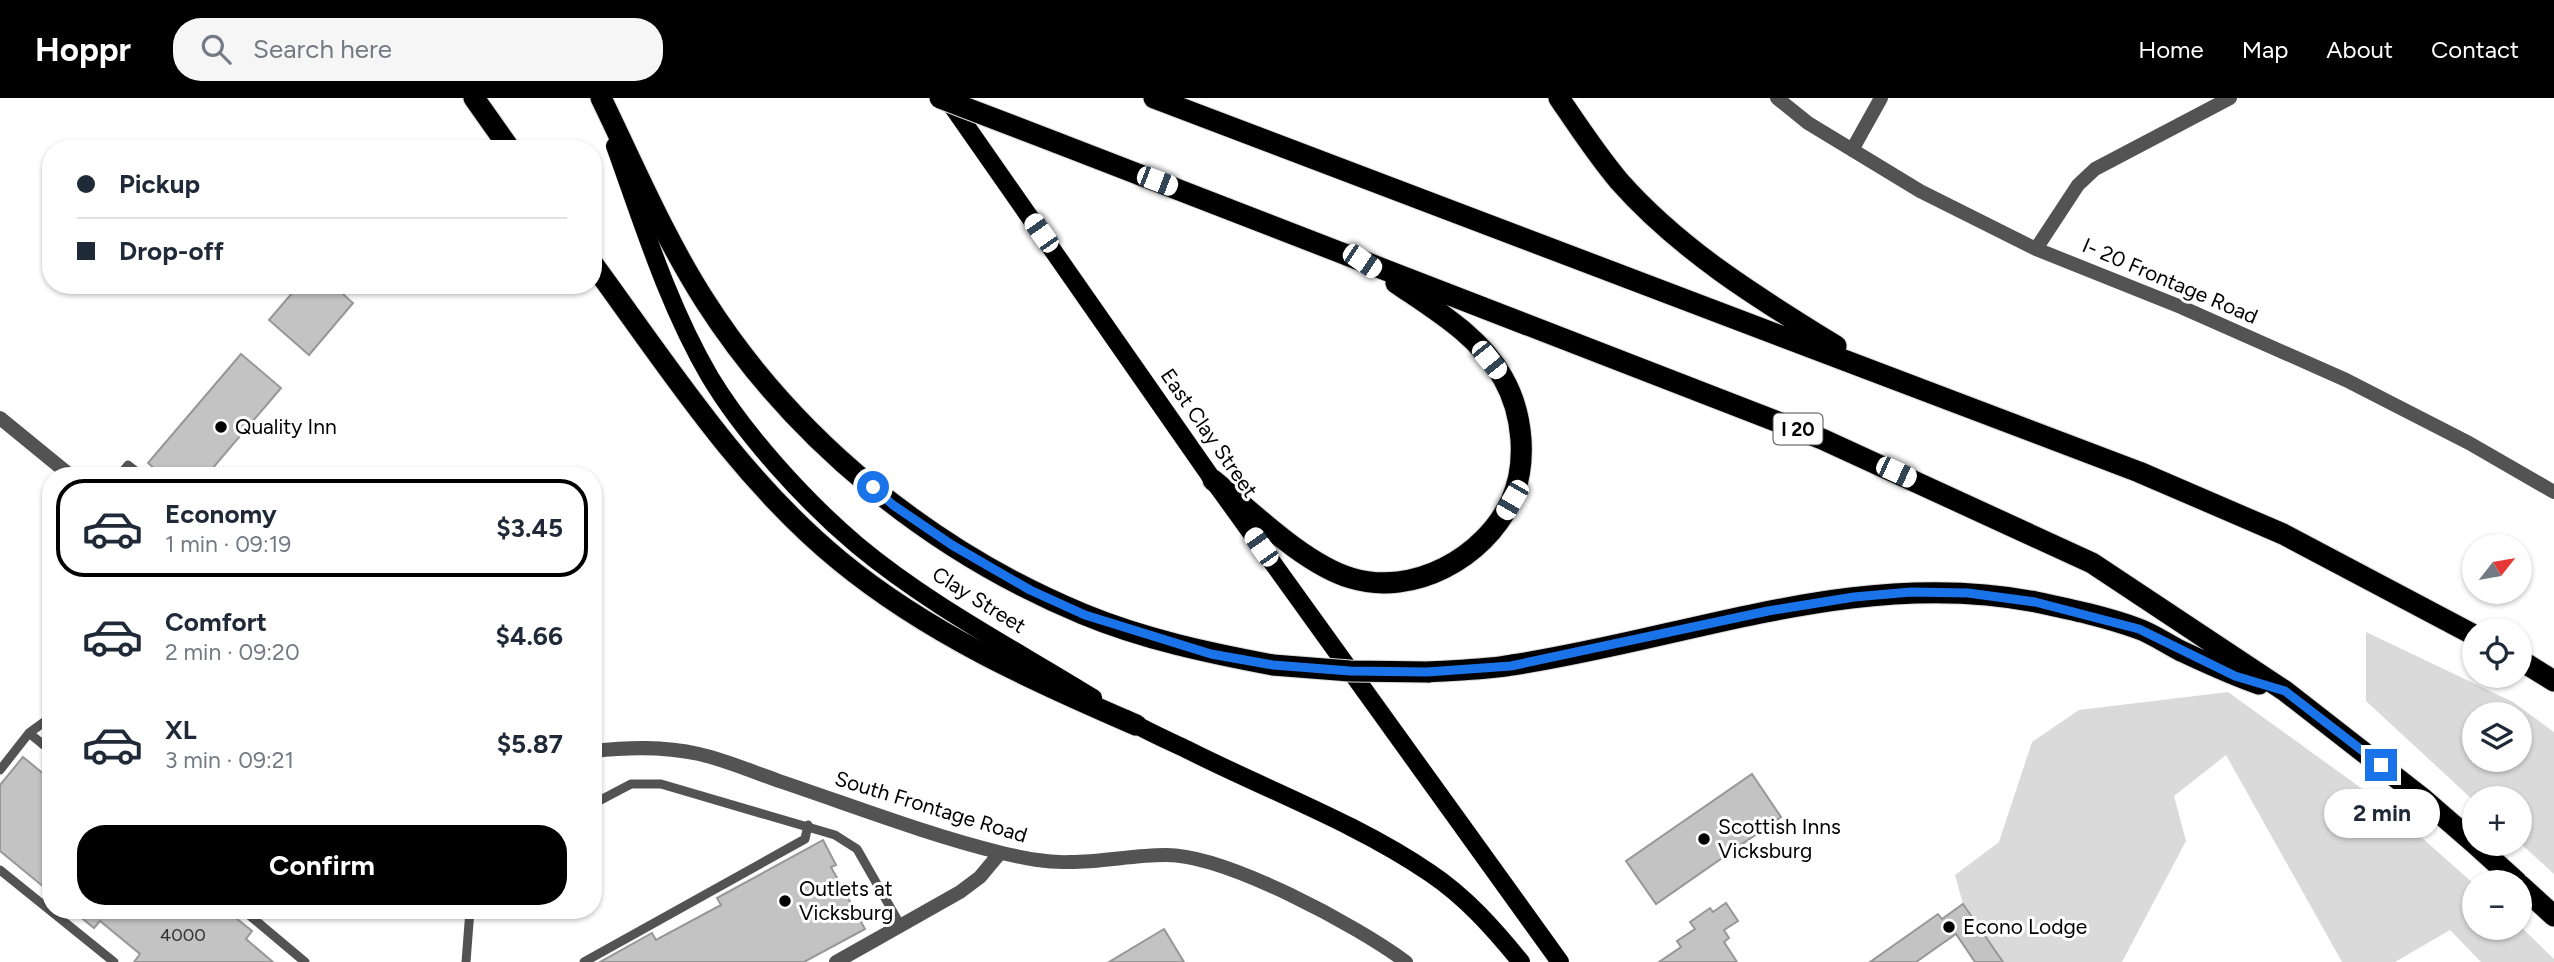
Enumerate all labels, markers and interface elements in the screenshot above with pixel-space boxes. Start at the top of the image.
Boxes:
search box [173,18,663,81]
text: Hoppr [35,30,131,69]
icon: search [197,30,235,68]
text: Search here [253,33,392,65]
text: Home [2138,35,2204,64]
text: Map [2242,35,2288,64]
text: About [2326,35,2393,64]
text: Contact [2431,35,2519,64]
car [1134,164,1181,198]
text: Pickup [119,168,200,200]
car [1021,210,1062,256]
street label: I- 20 Frontage Road [2079,232,2262,329]
text: Drop-off [119,235,224,267]
car [1339,241,1386,281]
car [1468,337,1511,383]
street label: East Clay Street [1156,364,1263,502]
place label: Quality Inn [235,414,337,439]
road number: I 20 [1773,414,1822,444]
marker: Quality Inn [213,419,229,435]
car [1873,454,1920,490]
route start [857,471,889,503]
car [1493,477,1532,523]
icon: car [81,497,144,560]
text: Economy [165,498,277,530]
text: $3.45 [496,512,563,544]
car [1241,524,1282,570]
text: 1 min · 09:19 [165,530,291,558]
north arrow [2462,534,2532,604]
map controls [2462,534,2532,940]
street label: Clay Street [928,561,1031,638]
icon: car [81,605,144,668]
text: Comfort [165,606,267,638]
button: locate [2462,618,2532,688]
text: $4.66 [496,620,563,652]
text: 2 min · 09:20 [165,638,300,666]
button: layers [2462,702,2532,772]
icon: car [81,713,144,776]
text: XL [165,714,197,746]
text: $5.87 [497,728,563,760]
text: 3 min · 09:21 [165,746,294,774]
route end [2365,749,2397,781]
street label: South Frontage Road [832,765,1030,848]
button: + [2462,786,2532,856]
callout: 2 min [2323,790,2439,838]
text: 2 min [2353,799,2411,827]
place label: Scottish Inns Vicksburg [1718,814,1841,863]
button: Confirm [77,825,567,905]
marker: Scottish Inns Vicksburg [1696,831,1712,847]
button: − [2462,870,2532,940]
place label: Outlets at Vicksburg [799,876,893,925]
marker: Outlets at Vicksburg [777,893,793,909]
place label: Econo Lodge [1963,914,2087,939]
marker: Econo Lodge [1941,919,1957,935]
house number: 4000 [160,924,206,946]

